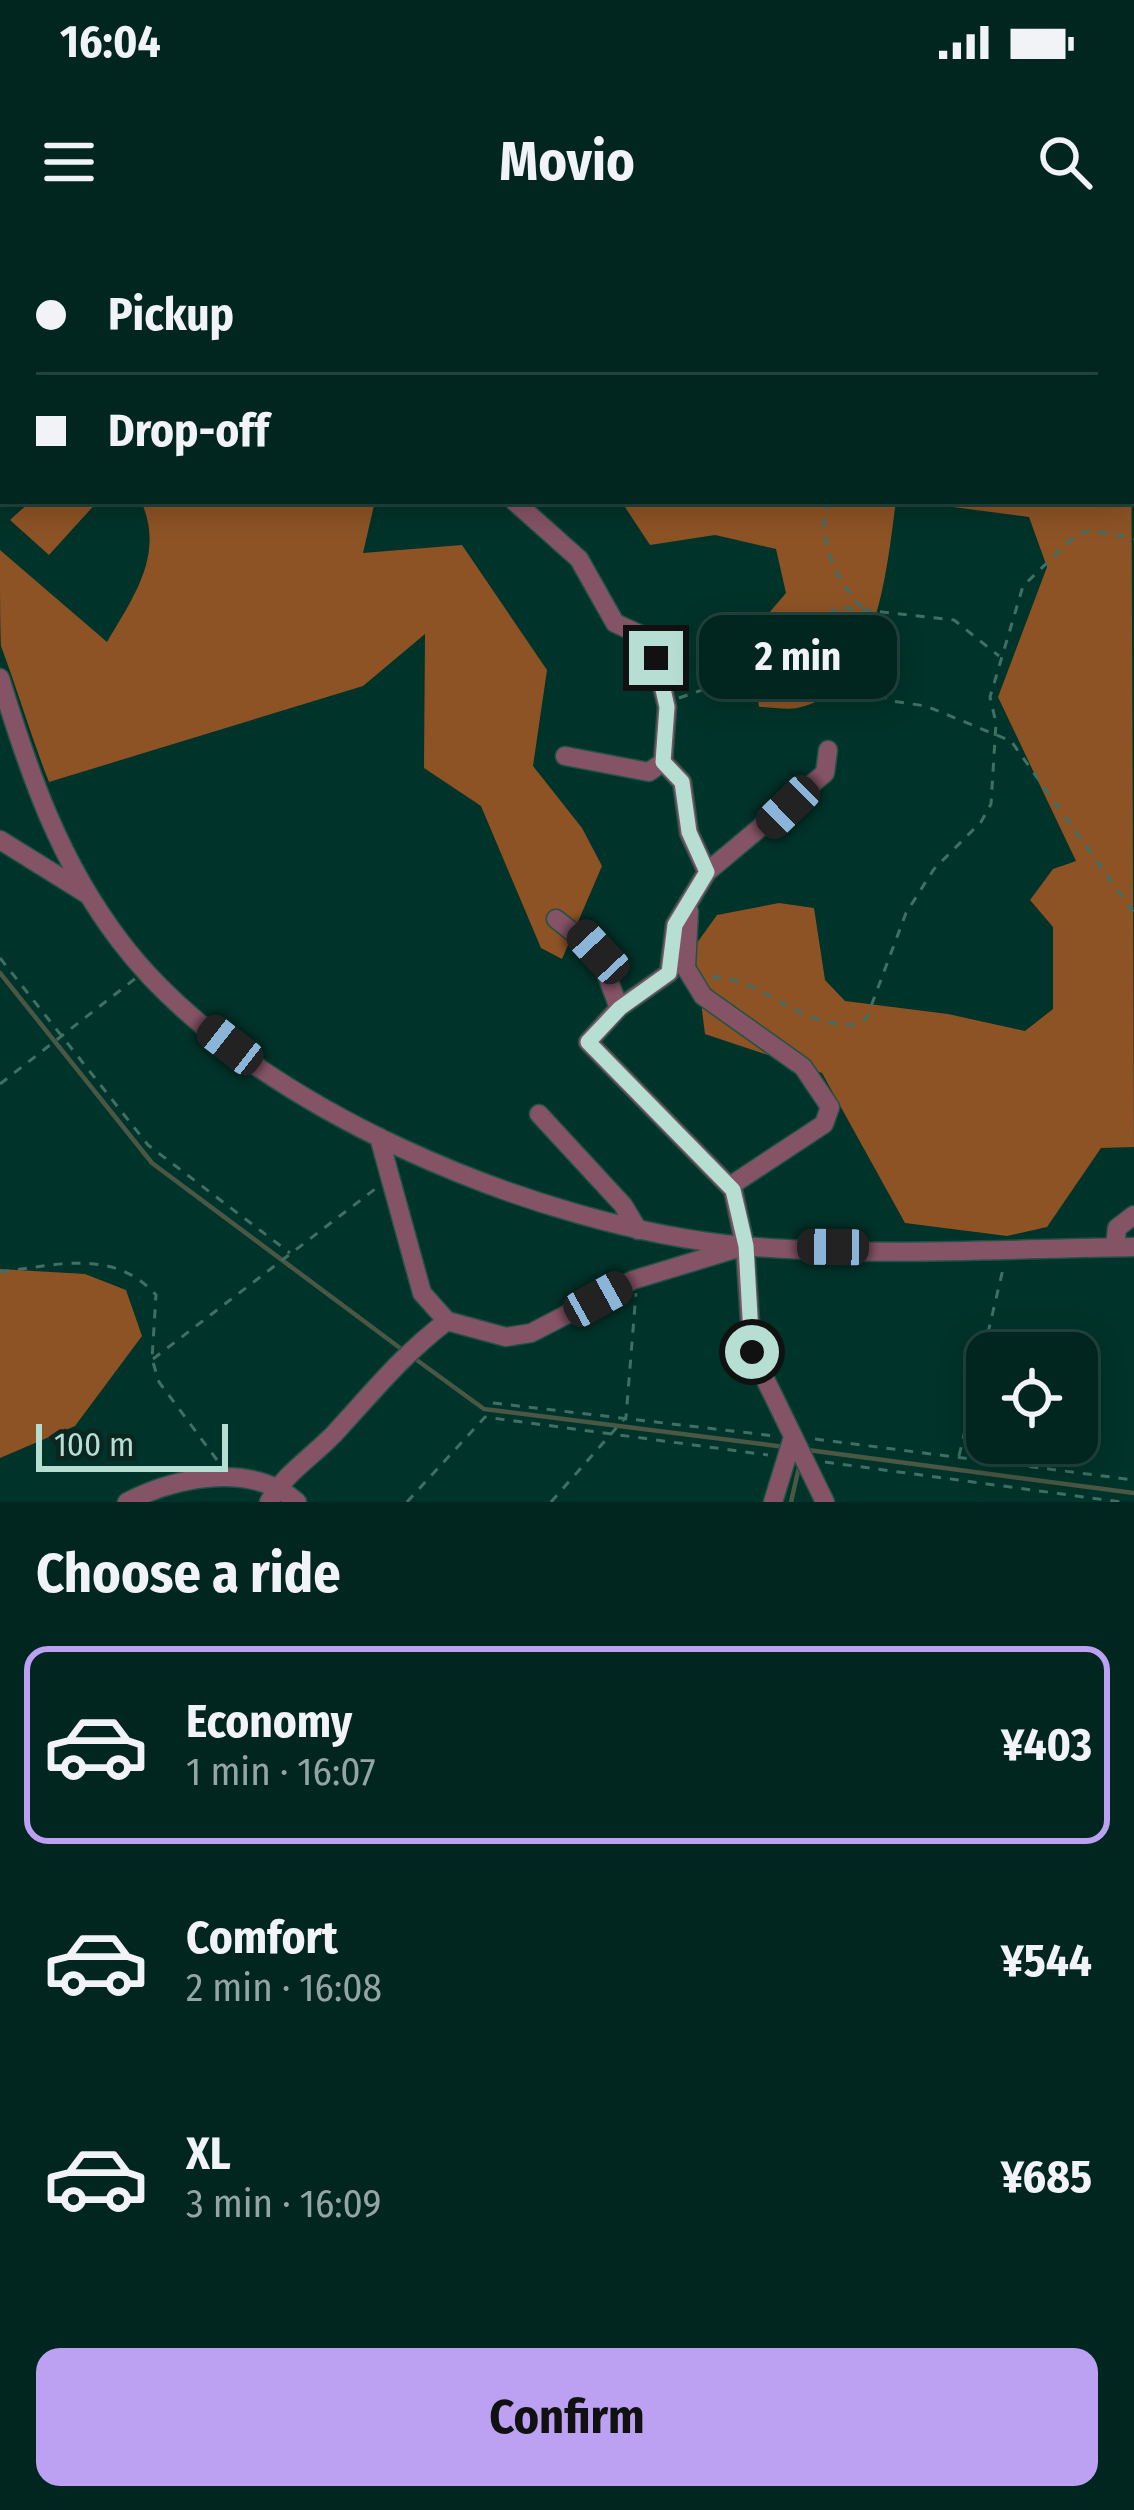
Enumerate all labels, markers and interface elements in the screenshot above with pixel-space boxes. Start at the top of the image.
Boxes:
text: 16:04 [60,15,161,69]
icon: menu [36,129,102,195]
icon: search [1032,129,1098,195]
text: Movio [499,130,635,194]
text: Pickup [108,288,234,342]
text: Drop-off [108,404,269,458]
callout: 2 min [698,616,896,700]
route end [629,631,683,685]
text: 2 min [755,634,841,680]
car [750,769,826,845]
car [560,913,636,991]
car [191,1009,269,1081]
car [797,1228,869,1266]
car [558,1266,638,1332]
route start [725,1325,779,1379]
map controls [966,1332,1098,1464]
button: locate [966,1332,1098,1464]
scale bar [36,1418,228,1471]
text: 100 m [54,1425,134,1465]
text: Choose a ride [36,1542,341,1606]
icon: car [42,1691,150,1799]
text: Economy [186,1695,352,1749]
text: ¥403 [1001,1718,1092,1772]
text: 1 min · 16:07 [186,1749,376,1795]
icon: car [42,1907,150,2015]
text: Comfort [186,1911,338,1965]
text: ¥544 [1001,1934,1092,1988]
text: 2 min · 16:08 [186,1965,382,2011]
icon: car [42,2123,150,2231]
text: XL [186,2127,231,2181]
text: ¥685 [1001,2150,1092,2204]
text: 3 min · 16:09 [186,2181,382,2227]
button: Confirm [36,2348,1098,2486]

